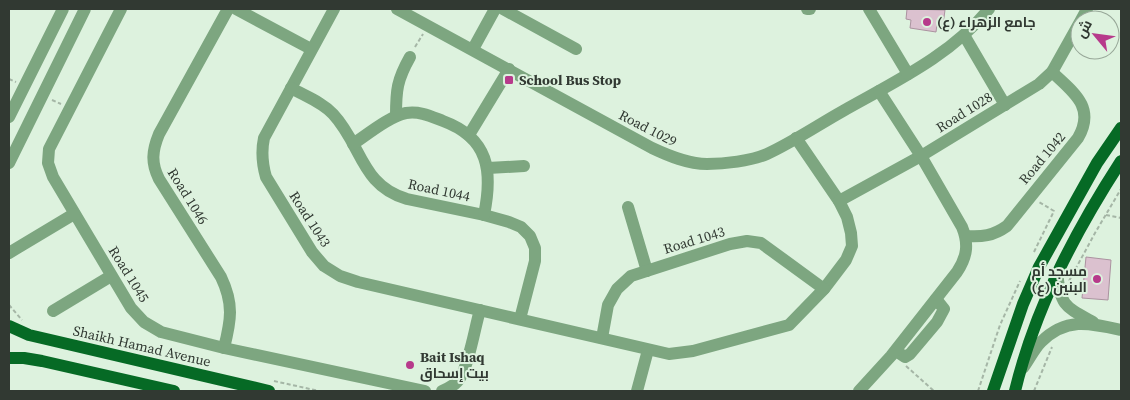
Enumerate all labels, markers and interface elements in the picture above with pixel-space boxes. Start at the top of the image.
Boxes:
north arrow [1070,10,1120,60]
place label: جامع الزهراء (ع) [937,12,1036,32]
marker: جامع الزهراء (ع) [921,16,933,28]
text: ش [1071,16,1097,41]
place label: School Bus Stop [519,70,621,90]
marker: School Bus Stop [503,74,515,86]
street label: Road 1028 [932,87,996,137]
street label: Road 1029 [615,105,681,151]
street label: Road 1042 [1014,127,1070,189]
street label: Road 1046 [163,164,213,228]
street label: Road 1044 [406,174,472,206]
street label: Road 1043 [284,187,336,251]
street label: Road 1043 [661,221,727,259]
street label: Road 1045 [104,242,154,306]
place label: مسجد أم البنين (ع) [1031,261,1087,297]
marker: مسجد أم البنين (ع) [1091,273,1103,285]
street label: Shaikh Hamad Avenue [71,320,213,372]
place label: Bait Ishaq بيت إسحاق [420,347,489,383]
marker: Bait Ishaq بيت إسحاق [404,359,416,371]

